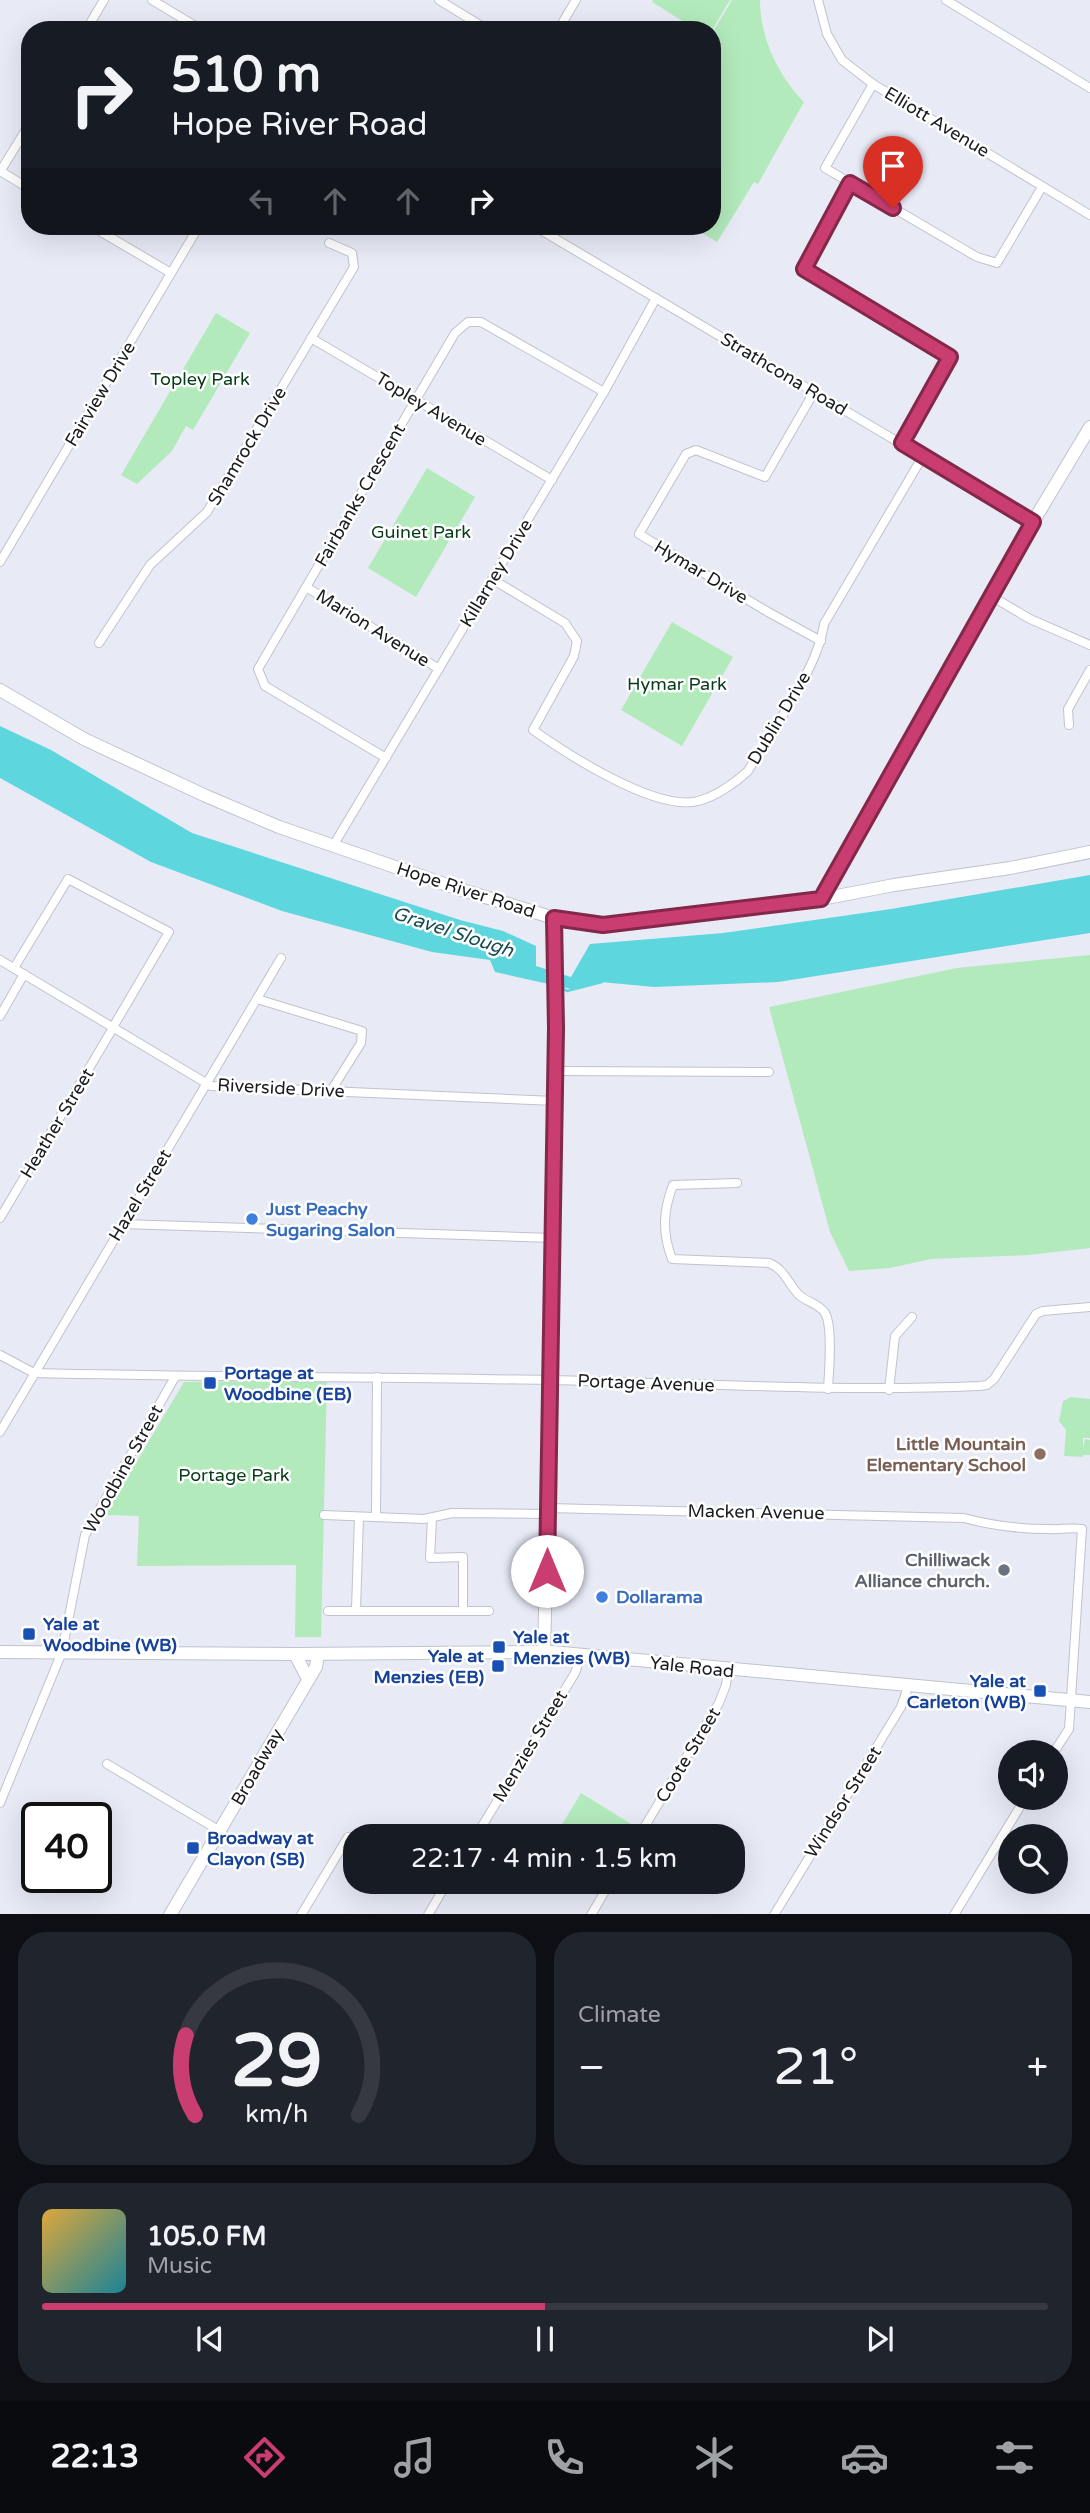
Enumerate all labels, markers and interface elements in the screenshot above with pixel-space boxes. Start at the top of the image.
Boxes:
text: 510 m [171,46,321,105]
icon: right [56,49,147,140]
street label: Elliott Avenue [880,82,994,162]
text: Hope River Road [171,106,427,144]
pin [863,136,923,208]
icon: arrive [874,147,912,185]
icon: left [243,182,281,220]
icon: ahead [316,182,354,220]
icon: ahead [389,182,427,220]
icon: right [462,182,500,220]
street label: Strathcona Road [717,328,851,420]
street label: Fairview Drive [60,338,140,450]
street label: Topley Avenue [372,367,490,451]
park label: Topley Park [150,368,250,390]
street label: Shamrock Drive [203,383,291,509]
street label: Fairbanks Crescent [310,419,410,571]
street label: Killarney Drive [455,515,537,631]
park label: Guinet Park [371,521,471,543]
street label: Hymar Drive [650,535,752,609]
street label: Marion Avenue [312,584,434,672]
street label: Dublin Drive [743,667,815,769]
park label: Hymar Park [627,673,727,695]
street label: Hope River Road [394,857,538,923]
water label: Gravel Slough [390,902,516,962]
street label: Heather Street [16,1064,99,1182]
street label: Riverside Drive [217,1074,345,1102]
street label: Hazel Street [104,1145,176,1245]
place label: Just Peachy Sugaring Salon [265,1198,395,1241]
marker: Just Peachy Sugaring Salon [244,1211,260,1227]
place label: Portage at Woodbine (EB) [224,1362,352,1405]
street label: Portage Avenue [577,1370,715,1396]
marker: Portage at Woodbine (EB) [202,1375,218,1391]
street label: Woodbine Street [79,1401,168,1537]
place label: Little Mountain Elementary School [866,1433,1026,1476]
marker: Little Mountain Elementary School [1032,1446,1048,1462]
park label: Portage Park [178,1464,290,1486]
street label: Macken Avenue [687,1500,825,1524]
position arrow [510,1534,584,1608]
place label: Chilliwack Alliance church. [854,1549,990,1592]
marker: Chilliwack Alliance church. [996,1562,1012,1578]
place label: Dollarama [616,1586,703,1608]
marker: Dollarama [594,1589,610,1605]
place label: Yale at Woodbine (WB) [43,1613,177,1656]
marker: Yale at Woodbine (WB) [21,1626,37,1642]
place label: Yale at Menzies (WB) [513,1626,630,1669]
marker: Yale at Menzies (WB) [491,1639,507,1655]
place label: Yale at Menzies (EB) [374,1645,484,1688]
street label: Yale Road [649,1652,735,1682]
marker: Yale at Menzies (EB) [490,1658,506,1674]
place label: Yale at Carleton (WB) [907,1670,1026,1713]
marker: Yale at Carleton (WB) [1032,1683,1048,1699]
street label: Menzies Street [488,1686,572,1806]
street label: Coote Street [651,1703,725,1807]
street label: Broadway [226,1724,288,1809]
map controls [998,1740,1068,1894]
button: sound [998,1740,1068,1810]
street label: Windsor Street [800,1742,886,1862]
speed limit sign: 40 [21,1802,112,1893]
button: search [998,1824,1068,1894]
place label: Broadway at Clayon (SB) [207,1827,314,1870]
marker: Broadway at Clayon (SB) [185,1840,201,1856]
text: 22:17 · 4 min · 1.5 km [411,1843,677,1874]
text: Climate [578,2001,661,2029]
text: 29 [231,2018,323,2106]
text: 21° [773,2036,858,2099]
text: − [578,2045,605,2091]
text: + [1027,2045,1048,2091]
text: km/h [246,2098,308,2128]
text: 105.0 FM [147,2221,267,2252]
text: Music [147,2252,212,2280]
icon: previous [191,2320,229,2358]
icon: pause [526,2320,564,2358]
icon: next [861,2320,899,2358]
icon: directions [240,2433,289,2482]
icon: music [390,2433,439,2482]
icon: phone [540,2433,589,2482]
icon: climate [690,2433,739,2482]
icon: car [840,2433,889,2482]
icon: filters [990,2433,1039,2482]
text: 22:13 [51,2438,139,2476]

